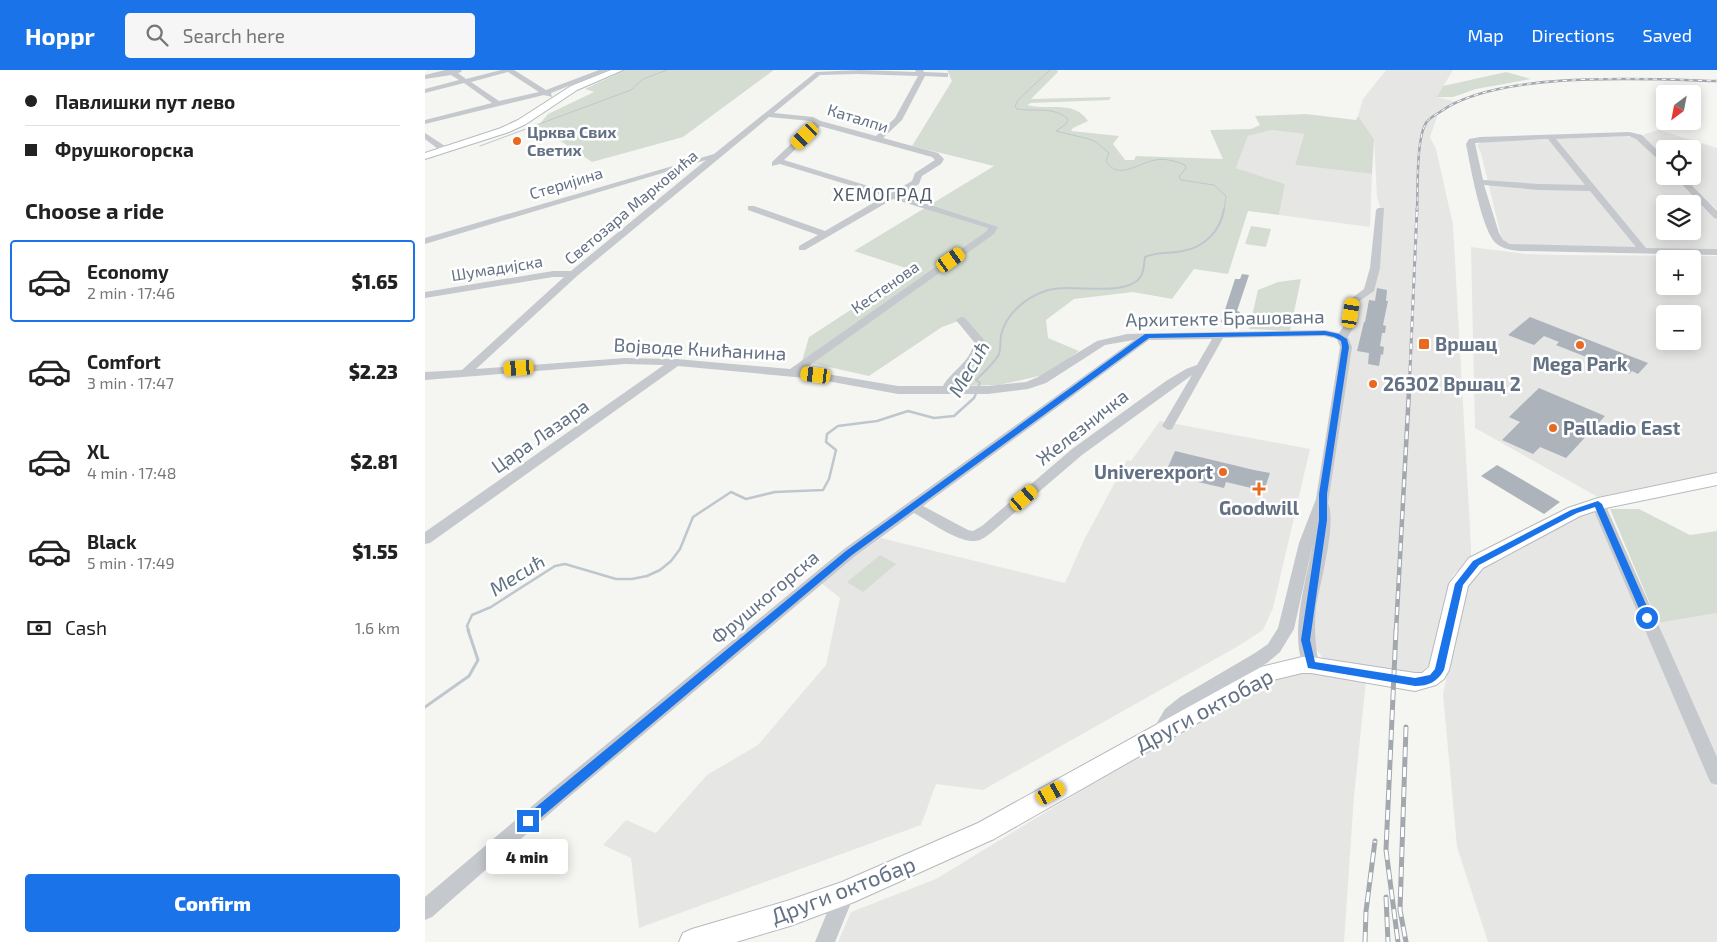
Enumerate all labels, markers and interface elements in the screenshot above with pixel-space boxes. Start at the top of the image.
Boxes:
search box [125,13,475,58]
text: Hoppr [25,21,95,50]
icon: search [143,21,171,49]
text: Search here [183,24,285,47]
text: Map [1467,24,1504,46]
text: Directions [1532,24,1615,46]
text: Saved [1643,24,1692,46]
north arrow [1656,85,1701,130]
map controls [1656,85,1701,350]
text: Павлишки пут лево [55,90,235,113]
street label: Каталпи [825,99,891,136]
car [789,120,821,152]
place label: Црква Свих Светих [527,122,616,159]
marker: Црква Свих Светих [511,135,523,147]
text: Фрушкогорска [55,138,194,161]
button: locate [1656,140,1701,185]
street label: Светозара Марковића [560,145,701,268]
street label: Стеријина [527,162,605,204]
district label: ХЕМОГРАД [833,183,933,205]
button: layers [1656,195,1701,240]
text: Choose a ride [25,197,164,223]
car [934,245,967,275]
button: + [1656,250,1701,295]
street label: Шумадијска [450,251,544,285]
street label: Кестенова [847,256,922,317]
icon: car [27,259,72,304]
text: Economy [87,260,169,283]
text: $1.65 [351,270,398,293]
text: 2 min · 17:46 [87,283,175,302]
car [1341,297,1360,329]
street label: Архитекте Брашована [1125,304,1325,331]
button: − [1656,305,1701,350]
street label: Војводе Книћанина [613,332,787,365]
place label: Вршац [1435,332,1497,355]
water label: Месић [943,336,994,401]
marker: Вршац [1417,337,1431,351]
marker: Mega Park [1574,339,1586,351]
icon: car [27,349,72,394]
text: Comfort [87,350,161,373]
place label: Mega Park [1532,352,1628,375]
car [503,359,534,377]
text: $2.23 [349,360,398,383]
car [800,366,831,384]
place label: 26302 Вршац 2 [1383,372,1521,395]
text: 3 min · 17:47 [87,373,174,392]
marker: 26302 Вршац 2 [1367,378,1379,390]
street label: Железничка [1031,383,1132,470]
street label: Цара Лазара [487,394,593,478]
place label: Palladio East [1563,416,1681,439]
marker: Palladio East [1547,422,1559,434]
icon: car [27,439,72,484]
text: XL [87,440,109,463]
text: $2.81 [350,450,398,473]
place label: Univerexport [1094,460,1213,483]
text: 4 min · 17:48 [87,463,177,482]
marker: Univerexport [1217,466,1229,478]
car [1007,482,1040,514]
marker: Goodwill [1253,483,1265,495]
place label: Goodwill [1219,496,1300,519]
icon: car [27,529,72,574]
text: Black [87,530,137,553]
text: $1.55 [352,540,398,563]
street label: Фрушкогорска [706,545,824,649]
water label: Месић [484,548,549,600]
text: 5 min · 17:49 [87,553,175,572]
route start [1636,607,1658,629]
icon: cash [25,614,53,642]
text: Cash [65,616,107,639]
text: 1.6 km [355,618,400,637]
street label: Други октобар [1130,662,1278,757]
car [1034,779,1067,807]
route end [517,810,539,832]
callout: 4 min [487,838,569,874]
text: 4 min [506,847,548,866]
street label: Други октобар [767,850,919,930]
button: Confirm [25,874,400,932]

